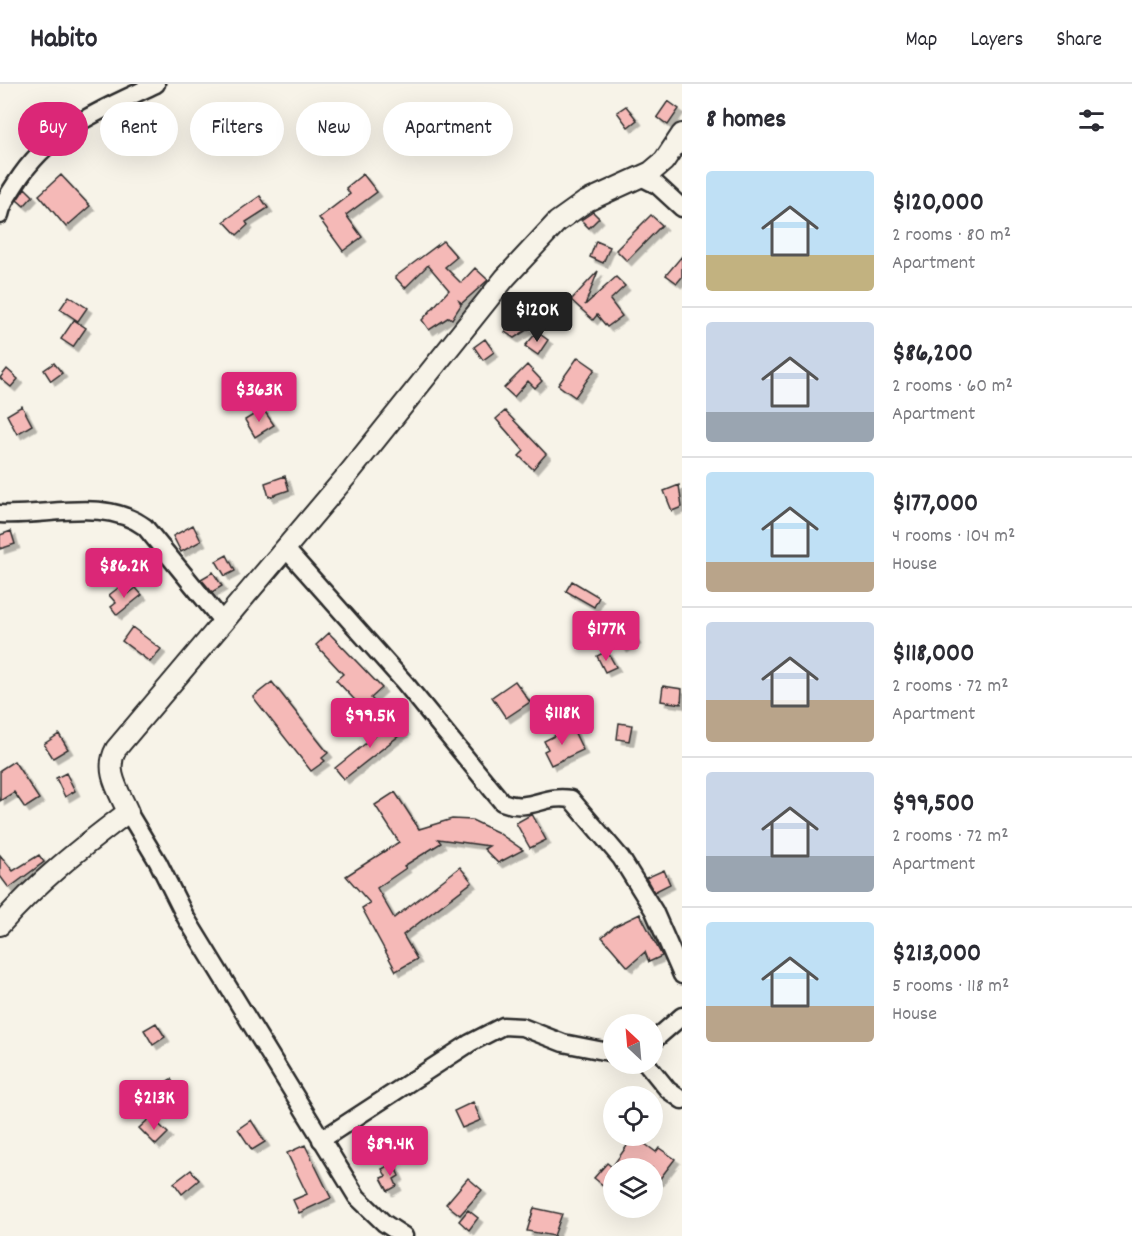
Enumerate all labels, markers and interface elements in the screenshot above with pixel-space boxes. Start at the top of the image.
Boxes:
text: Habito [30,21,98,61]
text: Map [906,26,937,56]
text: Layers [970,26,1023,56]
text: Share [1056,26,1102,56]
chip: Buy [18,102,88,156]
chip: Rent [100,102,178,156]
chip: Filters [190,102,284,156]
chip: New [296,102,371,156]
chip: Apartment [383,102,513,156]
text: 8 homes [706,102,786,139]
icon: filters [1075,104,1108,137]
text: $120,000 [892,185,984,222]
icon: home [754,195,826,267]
text: 2 rooms · 80 m² [892,222,1011,250]
text: Apartment [892,250,975,278]
pin: $120K [495,292,579,343]
text: $120K [515,297,559,325]
text: $86,200 [892,336,973,373]
icon: home [754,346,826,418]
pin: $363K [217,372,301,423]
text: 2 rooms · 60 m² [892,373,1013,401]
text: $363K [236,377,282,405]
text: Apartment [892,401,975,429]
text: $177,000 [892,486,978,523]
icon: home [754,496,826,568]
text: 4 rooms · 104 m² [892,523,1015,551]
pin: $86.2K [75,548,173,599]
text: House [892,551,937,579]
text: $86.2K [99,553,149,581]
pin: $177K [564,611,648,662]
text: $177K [586,616,626,644]
text: $118,000 [892,636,974,673]
icon: home [754,646,826,718]
text: 2 rooms · 72 m² [892,673,1008,701]
pin: $118K [520,695,604,746]
pin: $99.5K [321,698,419,749]
text: $118K [544,700,580,728]
text: Apartment [892,701,975,729]
text: $99.5K [345,703,395,731]
text: $99,500 [892,786,974,823]
icon: home [754,796,826,868]
text: 2 rooms · 72 m² [892,823,1008,851]
text: Apartment [892,851,975,879]
text: $213,000 [892,936,981,973]
icon: home [754,946,826,1018]
text: 5 rooms · 118 m² [892,973,1009,1001]
text: House [892,1001,937,1029]
north arrow [603,1014,663,1074]
map controls [603,1014,663,1218]
pin: $213K [112,1080,196,1131]
text: $213K [133,1085,175,1113]
button: locate [603,1086,663,1146]
pin: $89.4K [341,1126,439,1177]
text: $89.4K [366,1131,414,1159]
button: layers [603,1158,663,1218]

